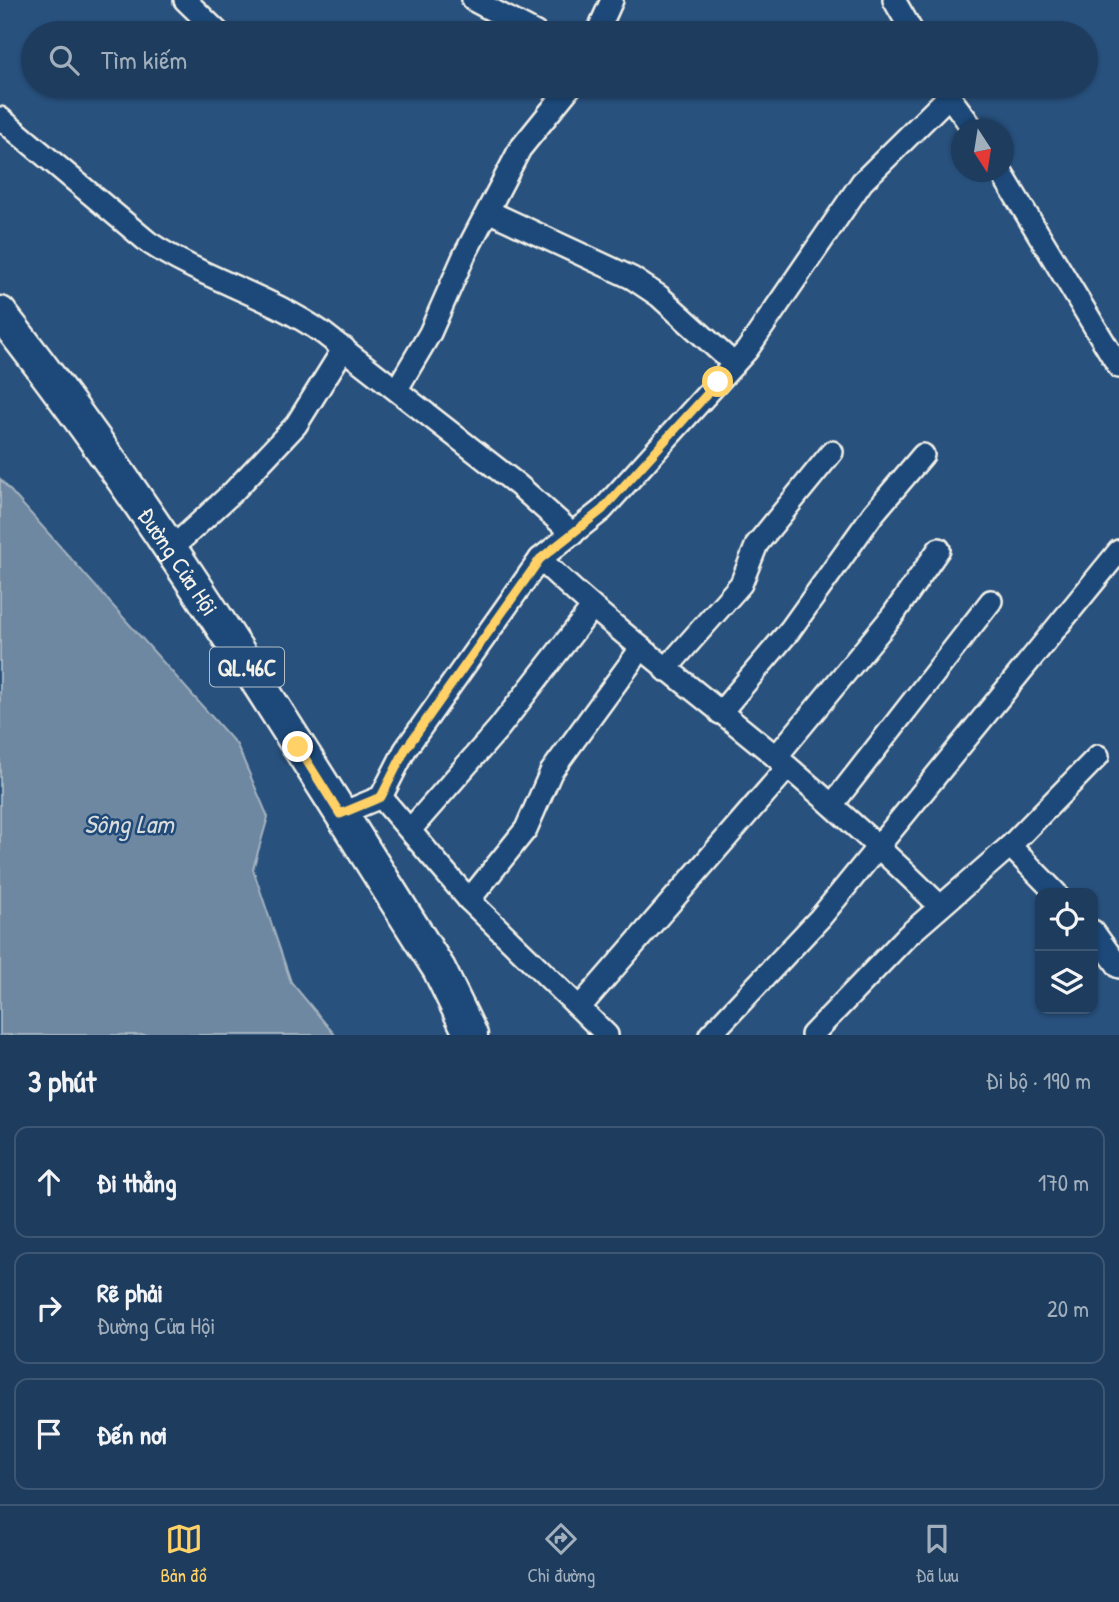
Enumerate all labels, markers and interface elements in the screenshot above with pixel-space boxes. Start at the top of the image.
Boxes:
search box [21,21,1098,98]
icon: search [45,41,83,79]
text: Tìm kiếm [101,42,187,77]
north arrow [951,119,1014,182]
route start [702,366,733,397]
street label: Đường Cửa Hội [131,501,226,622]
road number: QL.46C [210,648,284,687]
route end [282,731,313,762]
water label: Sông Lam [84,806,175,842]
map controls [1035,888,1098,1014]
button: locate [1035,888,1098,951]
button: layers [1035,951,1098,1014]
text: 3 phút [28,1061,96,1101]
text: Đi bộ · 190 m [986,1065,1091,1096]
icon: ahead [30,1163,68,1201]
text: Đi thẳng [97,1165,176,1200]
text: 170 m [1038,1167,1089,1198]
text: Rẽ phải [97,1275,163,1310]
icon: right [30,1289,68,1327]
text: 20 m [1047,1293,1089,1324]
text: Đường Cửa Hội [97,1310,215,1341]
icon: arrive [30,1415,68,1453]
text: Đến nơi [97,1417,167,1452]
tab: Bản đồ [160,1520,207,1588]
tab: Chỉ đường [527,1520,595,1588]
tab: Đã lưu [916,1520,959,1588]

